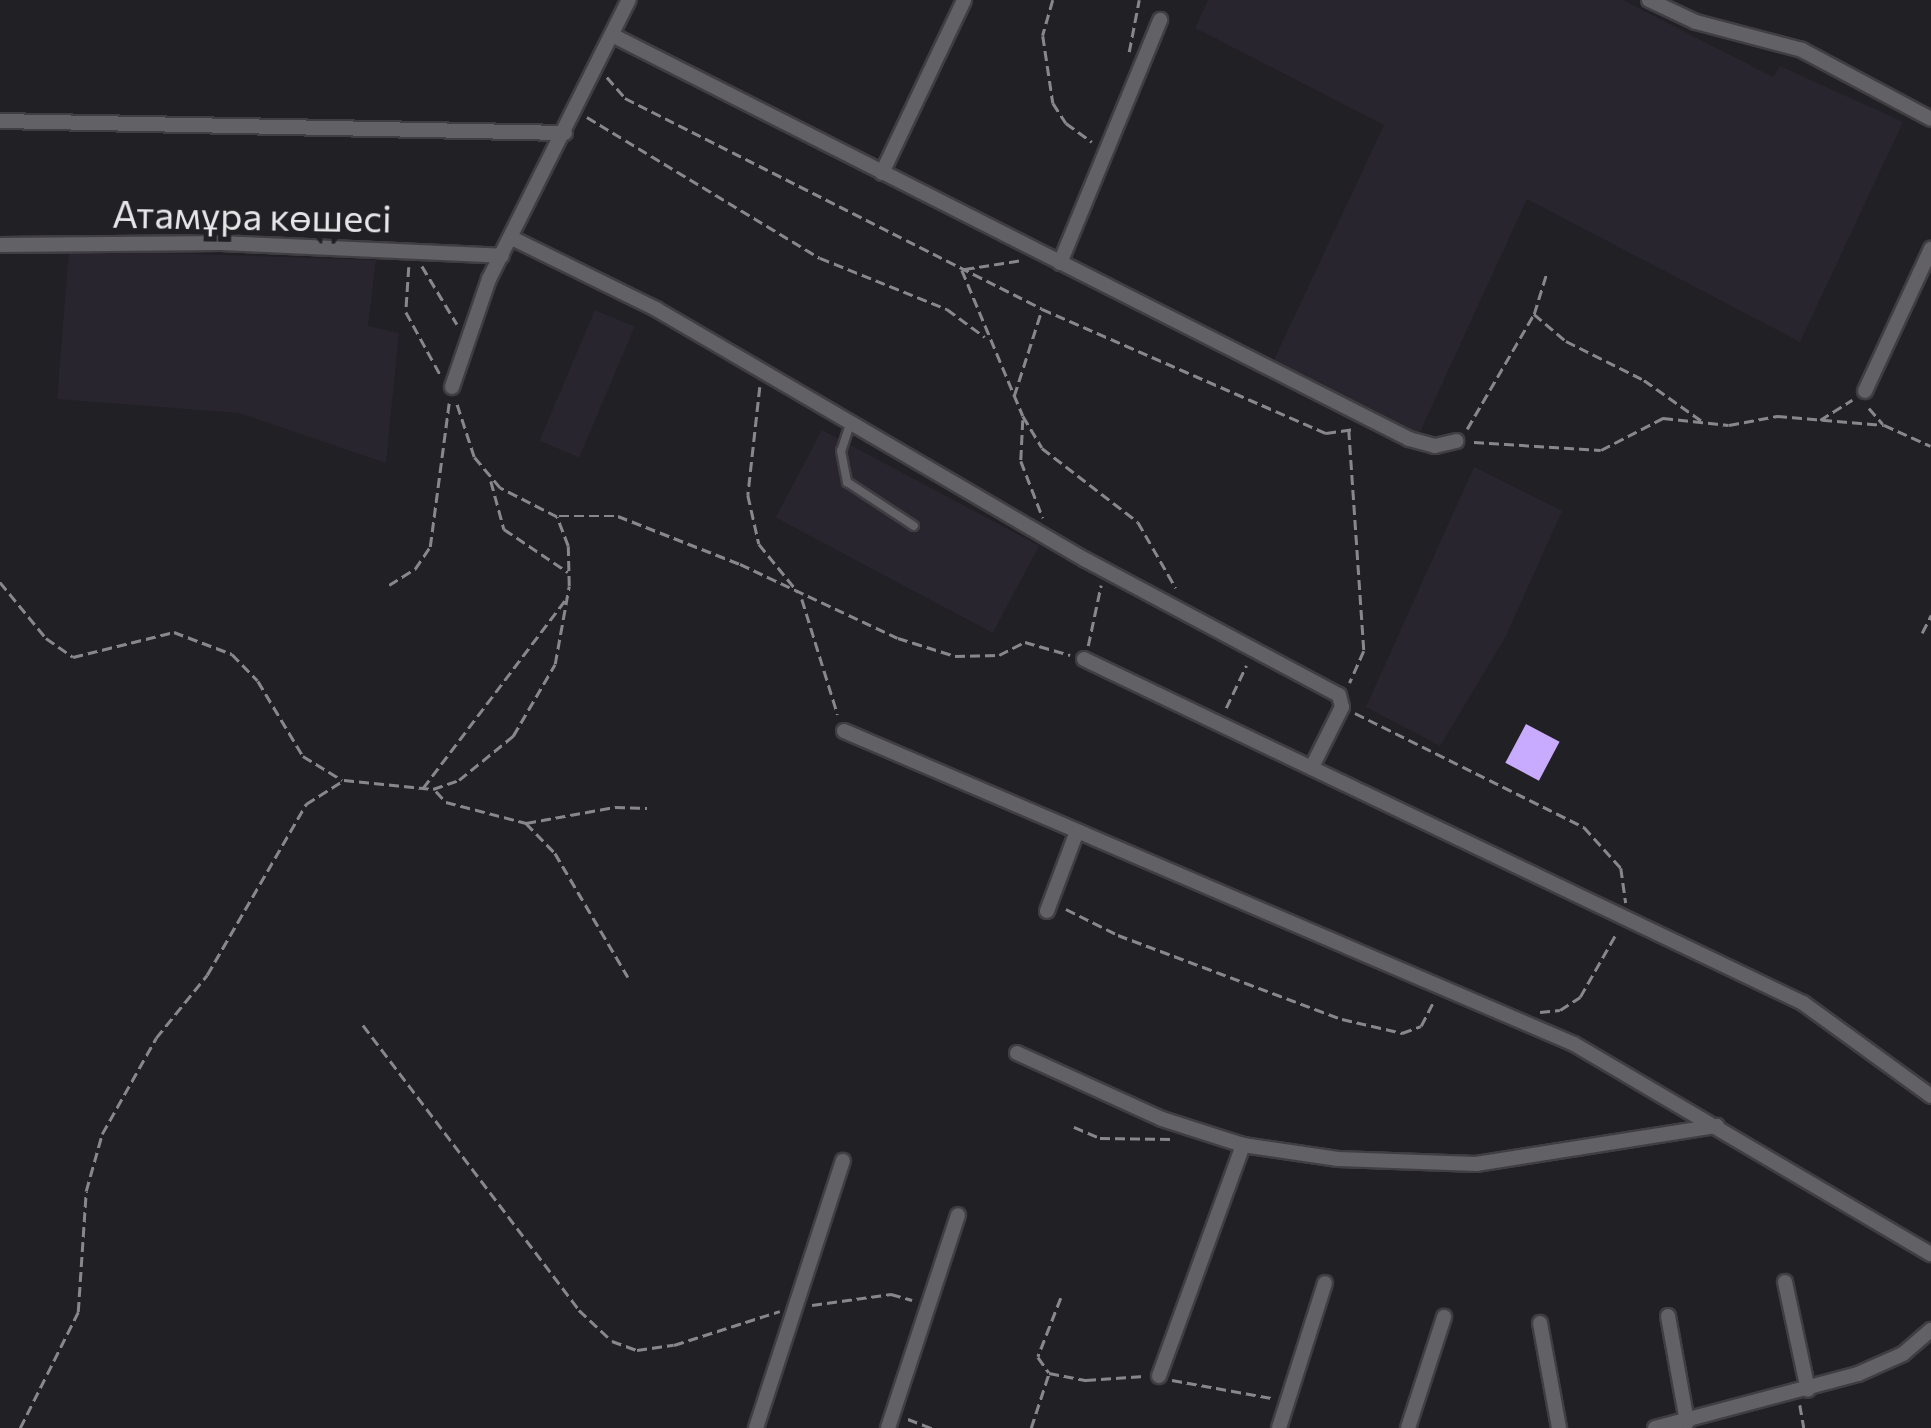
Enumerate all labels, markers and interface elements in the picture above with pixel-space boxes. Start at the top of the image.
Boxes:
street label: Атамұра көшесі [112,190,392,240]

